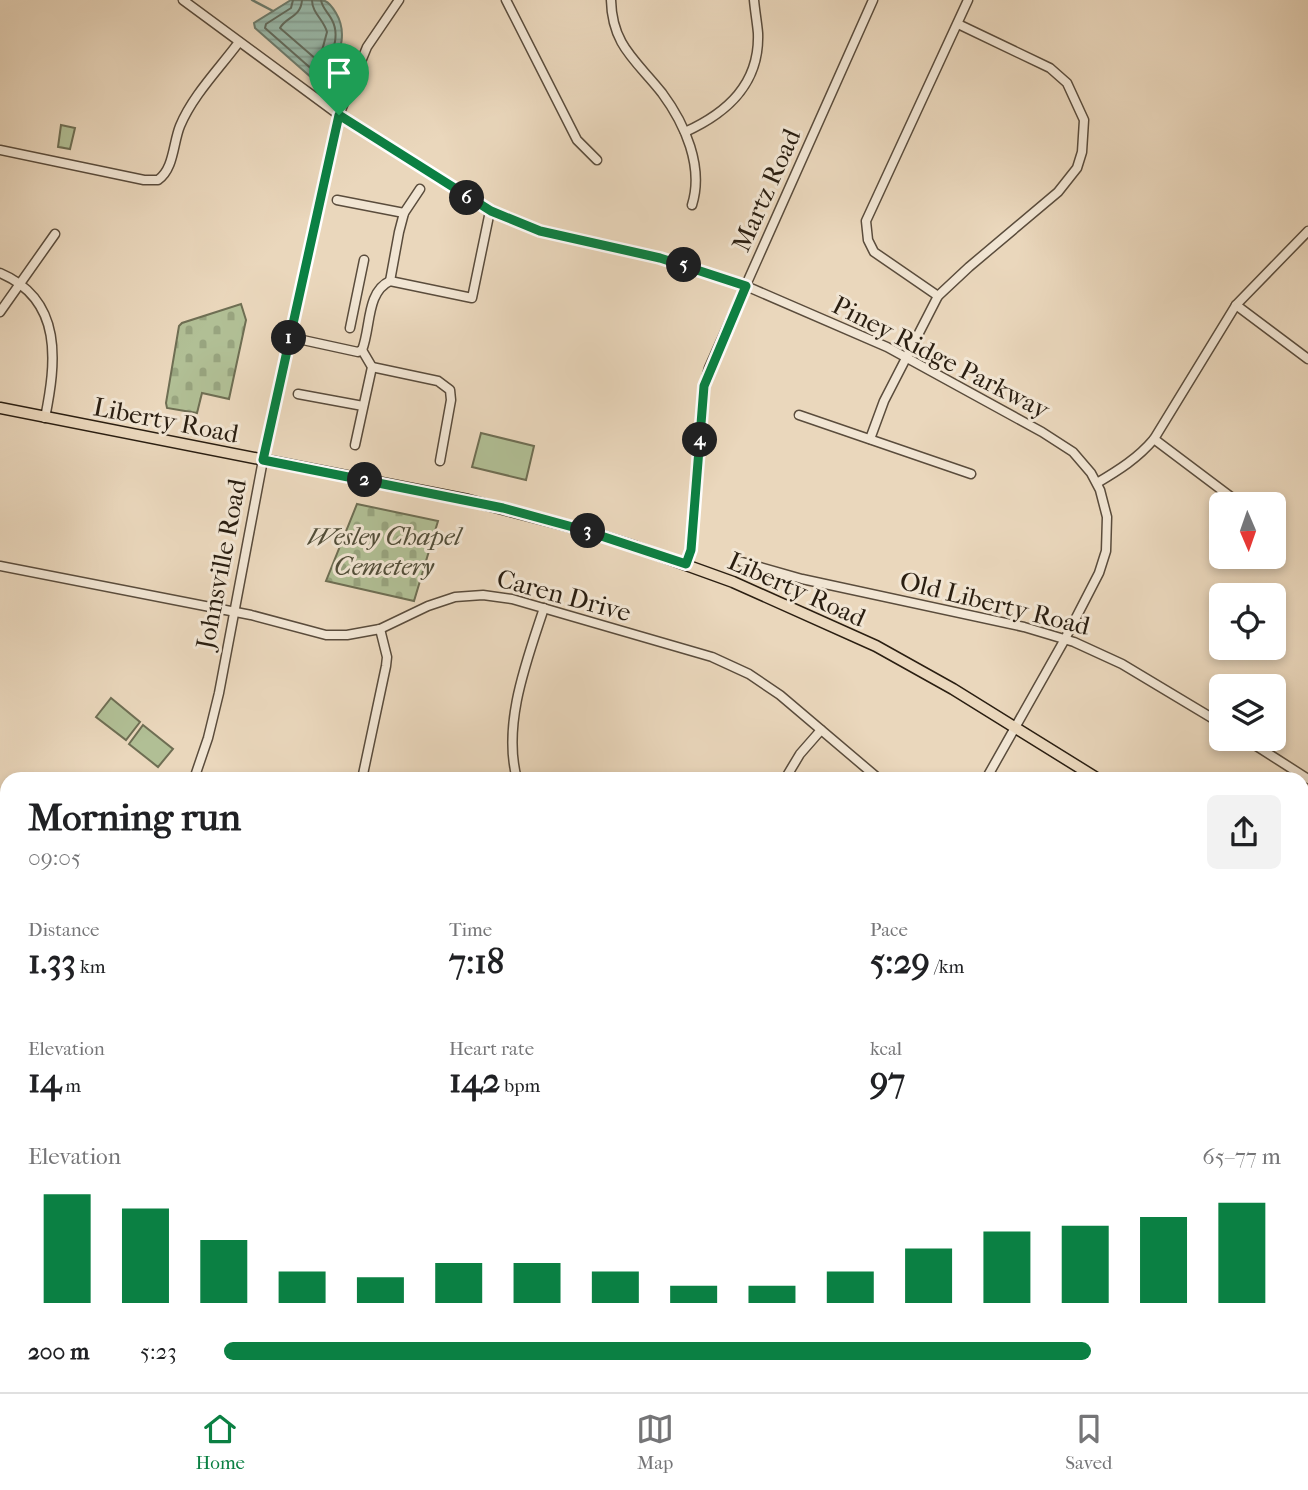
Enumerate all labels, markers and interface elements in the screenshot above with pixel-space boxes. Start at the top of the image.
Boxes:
pin [309,43,369,115]
icon: arrive [320,54,358,92]
street label: Martz Road [726,123,808,256]
pin: 6 [449,180,484,216]
text: 6 [461,186,472,208]
pin: 5 [666,247,702,282]
text: 5 [679,253,688,275]
street label: Piney Ridge Parkway [827,289,1055,426]
pin: 1 [272,320,306,356]
text: 1 [285,326,292,348]
street label: Liberty Road [91,391,242,450]
pin: 4 [682,422,718,458]
text: 4 [694,428,705,450]
pin: 2 [348,462,382,498]
text: 2 [360,468,369,490]
street label: Johnsville Road [189,476,253,654]
north arrow [1209,492,1286,569]
map controls [1209,492,1286,751]
pin: 3 [570,514,606,548]
text: 3 [584,519,591,541]
park label: Wesley Chapel Cemetery [307,521,464,582]
street label: Liberty Road [723,545,871,634]
street label: Caren Drive [493,563,634,628]
street label: Old Liberty Road [897,565,1094,642]
button: locate [1209,583,1286,660]
button: layers [1209,674,1286,751]
text: Morning run [28,795,241,840]
button: share [1207,795,1281,869]
text: 09:05 [28,844,81,871]
text: Distance [28,919,99,941]
text: Time [449,919,492,941]
text: Pace [870,919,908,941]
text: 1.33 [28,941,76,982]
text: 7:18 [449,941,504,982]
text: 5:29 [870,941,930,982]
text: km [76,956,106,978]
text: /km [930,956,964,978]
text: Elevation [28,1038,105,1060]
text: Heart rate [449,1038,534,1060]
text: kcal [870,1038,902,1060]
text: 14 [28,1060,61,1101]
text: 142 [449,1060,500,1101]
text: 97 [870,1060,905,1101]
text: m [61,1075,81,1097]
text: bpm [500,1075,540,1097]
text: Elevation [28,1143,121,1170]
text: 65–77 m [1202,1143,1281,1170]
text: 200 m [28,1338,89,1365]
text: 5:23 [140,1338,177,1365]
tab: Home [196,1410,245,1474]
tab: Map [636,1410,674,1474]
tab: Saved [1065,1410,1112,1474]

